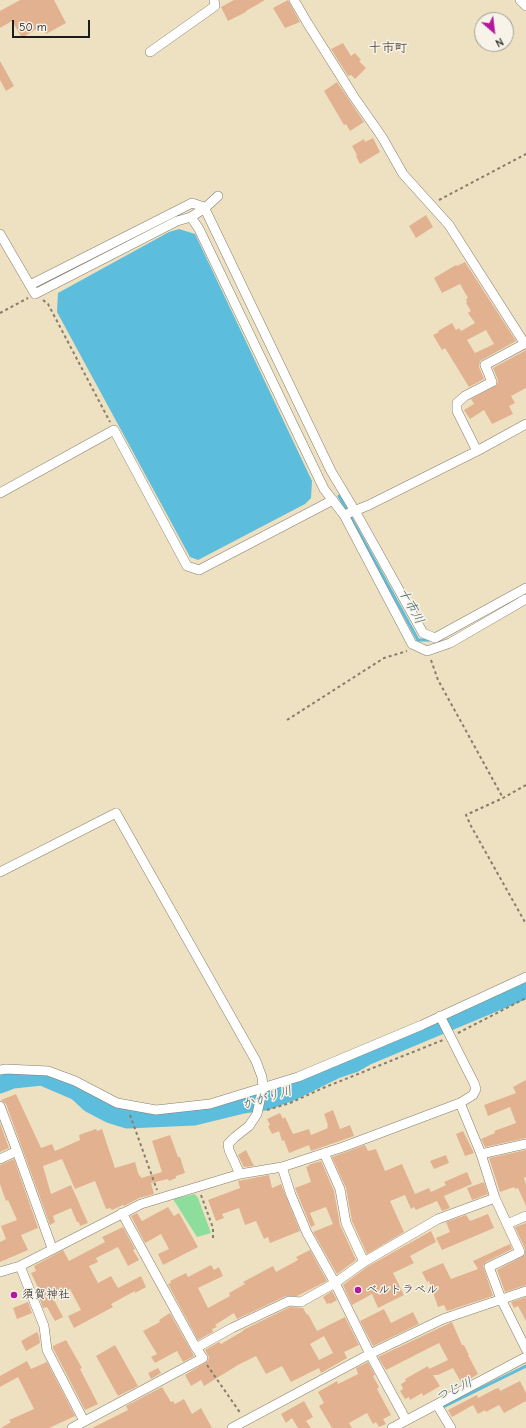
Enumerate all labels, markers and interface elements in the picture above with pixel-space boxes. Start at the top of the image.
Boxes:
scale bar [14,12,92,38]
north arrow [474,12,514,52]
text: 50 m [19,20,47,34]
text: N [493,35,506,50]
district label: 十市町 [369,40,407,56]
water label: 十市川 [395,585,427,627]
water label: かがり川 [240,1083,294,1113]
place label: ベルトラベル [366,1283,438,1297]
marker: ベルトラベル [353,1285,363,1295]
place label: 須賀神社 [22,1288,70,1302]
marker: 須賀神社 [9,1290,19,1300]
water label: つじ川 [433,1375,475,1405]

